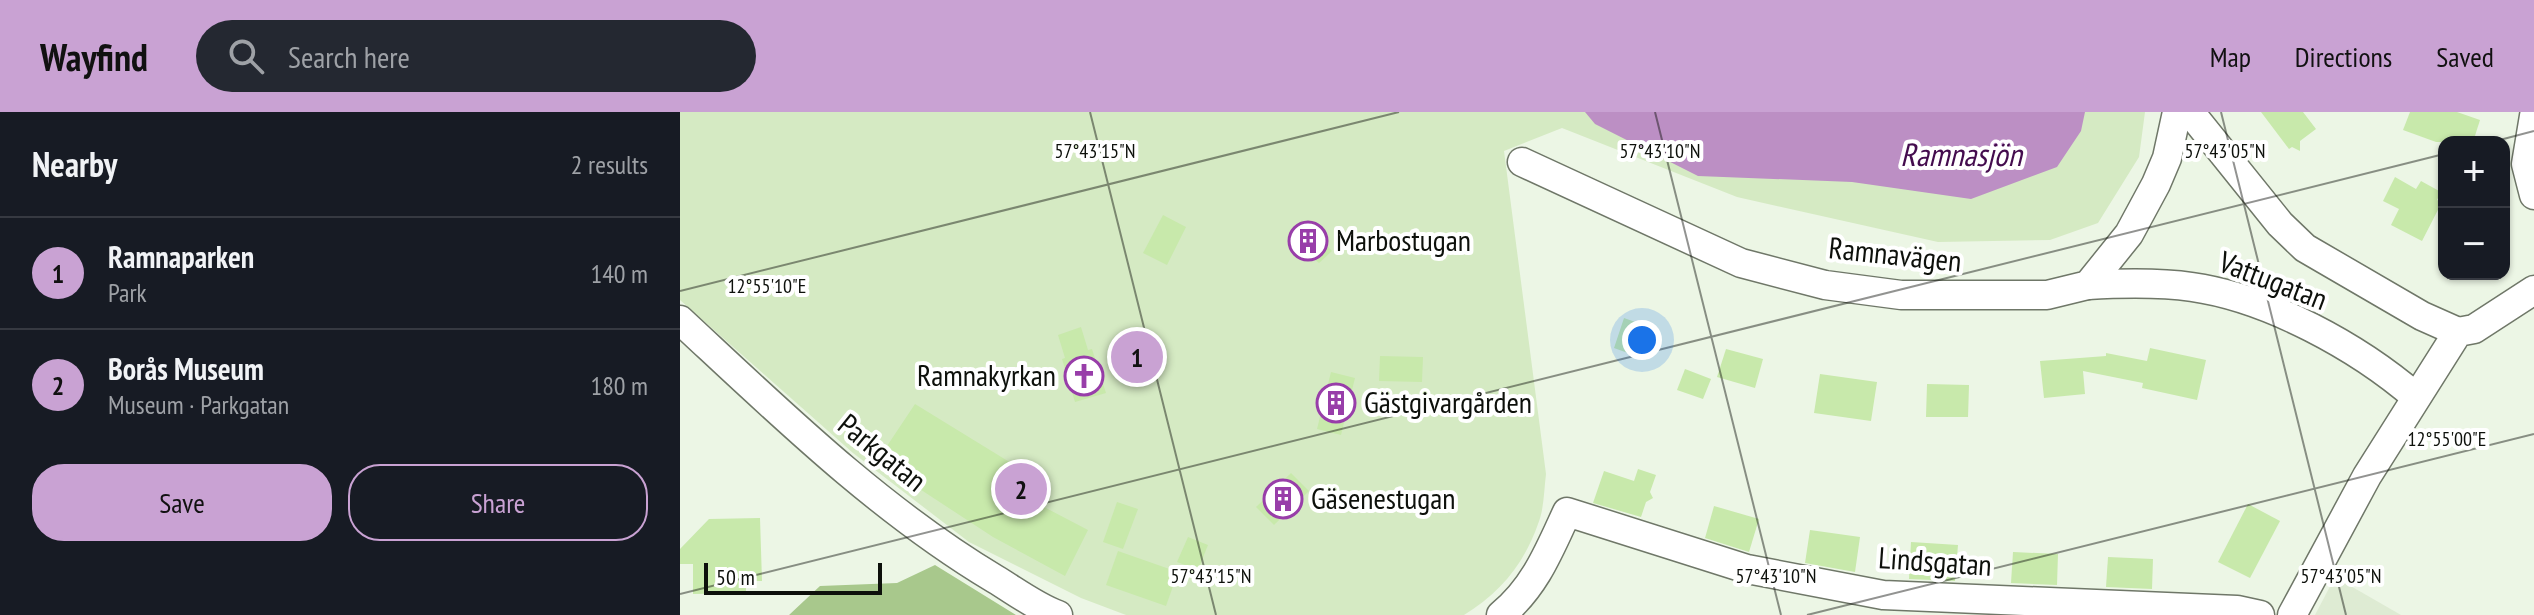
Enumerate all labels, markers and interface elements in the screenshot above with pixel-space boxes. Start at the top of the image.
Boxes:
search box [196,20,756,92]
text: Wayfind [40,32,148,81]
icon: search [224,34,268,78]
text: Search here [288,37,410,76]
text: Map [2210,38,2251,75]
text: Directions [2295,38,2392,75]
text: Saved [2436,38,2494,75]
water label: Ramnasjön [1900,133,2024,175]
map controls [2438,136,2510,280]
button: + [2438,136,2510,208]
text: 57°43'15"N [1055,138,1135,164]
text: 57°43'10"N [1620,138,1700,164]
text: 57°43'05"N [2185,138,2265,164]
text: Nearby [32,142,117,186]
text: 2 results [571,148,648,181]
button: − [2438,208,2510,280]
building icon: Marbostugan [1287,220,1329,262]
place label: Marbostugan [1336,220,1471,259]
street label: Ramnavägen [1827,227,1963,280]
text: Ramnaparken [108,237,254,276]
street label: Vattugatan [2213,241,2333,318]
text: 1 [52,257,64,290]
text: 140 m [590,257,648,290]
text: 12°55'10"E [728,273,806,299]
text: Park [108,276,147,309]
your location [1622,320,1662,360]
pin: 1 [1111,327,1163,387]
text: Borås Museum [108,349,264,388]
place label: Ramnakyrkan [917,355,1056,394]
church icon: Ramnakyrkan [1063,355,1105,397]
text: 2 [52,369,64,402]
text: 180 m [590,369,648,402]
building icon: Gästgivargården [1315,382,1357,424]
place label: Gästgivargården [1364,382,1532,421]
text: Museum · Parkgatan [108,388,289,421]
street label: Parkgatan [831,404,935,499]
text: 12°55'00"E [2408,426,2486,452]
pin: 2 [995,459,1047,519]
button: Save [32,464,332,541]
button: Share [348,464,648,541]
building icon: Gäsenestugan [1262,478,1304,520]
place label: Gäsenestugan [1311,478,1455,517]
street label: Lindsgatan [1877,537,1993,584]
scale bar [704,559,882,595]
text: 50 m [716,563,755,591]
text: 57°43'15"N [1171,563,1251,589]
text: 57°43'10"N [1736,563,1816,589]
text: 57°43'05"N [2301,563,2381,589]

